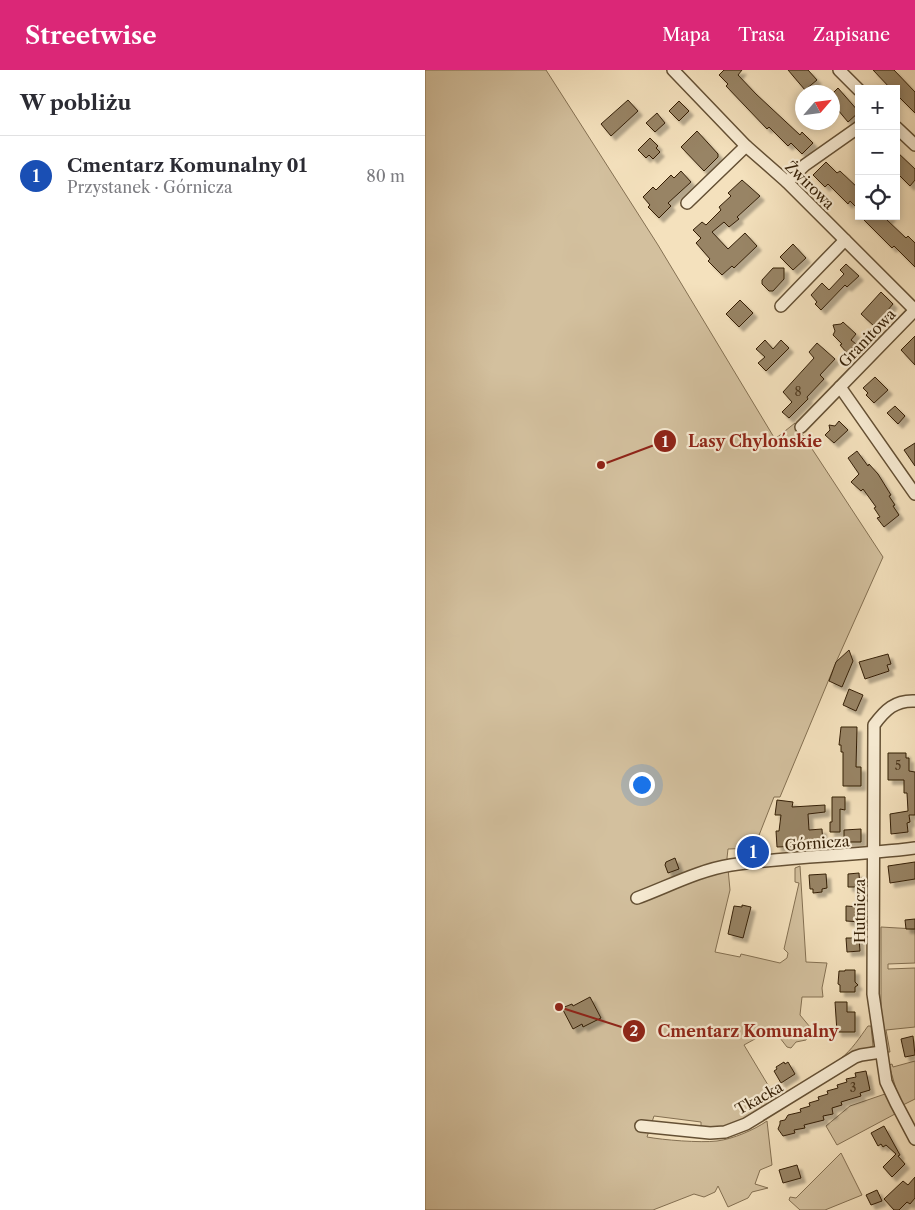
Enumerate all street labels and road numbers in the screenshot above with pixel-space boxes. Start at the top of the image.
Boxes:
street label: Żwirowa [781,157,839,213]
street label: Granitowa [834,305,900,371]
street label: Górnicza [784,831,850,855]
street label: Hutnicza [850,879,869,943]
street label: Tkacka [732,1077,786,1119]

